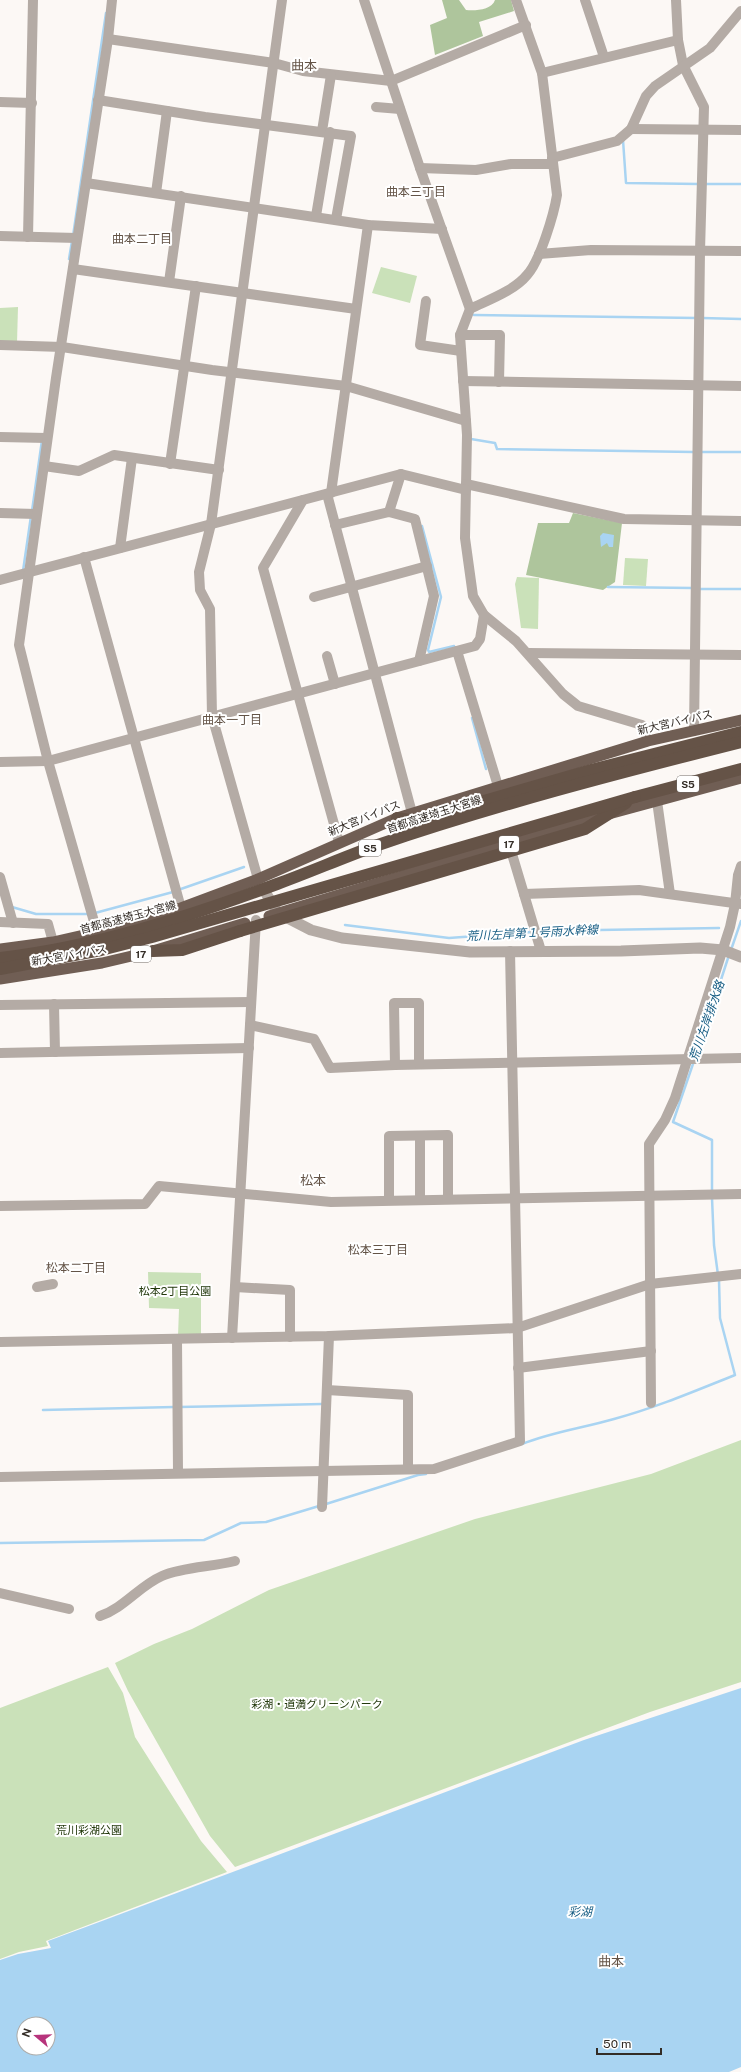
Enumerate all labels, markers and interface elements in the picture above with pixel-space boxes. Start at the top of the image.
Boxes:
district label: 曲本 [291,58,317,73]
district label: 曲本三丁目 [386,185,446,199]
district label: 曲本二丁目 [112,232,172,246]
street label: 新大宮バイパス [636,708,714,736]
district label: 曲本一丁目 [202,713,262,727]
road number: S5 [677,776,699,792]
street label: 首都高速埼玉大宮線 [385,793,483,835]
street label: 新大宮バイパス [326,798,402,838]
road number: 17 [499,836,519,852]
road number: S5 [359,840,381,856]
street label: 首都高速埼玉大宮線 [79,898,177,936]
water label: 荒川左岸第１号雨水幹線 [466,922,600,943]
street label: 新大宮バイパス [30,942,108,968]
road number: 17 [131,946,151,962]
water label: 荒川左岸排水路 [687,978,728,1063]
district label: 松本 [300,1173,326,1188]
district label: 松本三丁目 [348,1243,408,1257]
district label: 松本二丁目 [46,1261,106,1275]
park label: 松本2丁目公園 [139,1285,211,1297]
park label: 彩湖・道満グリーンパーク [251,1698,383,1710]
park label: 荒川彩湖公園 [56,1824,122,1836]
water label: 彩湖 [568,1905,594,1919]
district label: 曲本 [598,1954,624,1969]
north arrow [16,2016,56,2056]
text: N [19,2027,34,2039]
scale bar [597,2030,661,2056]
text: 50 m [603,2037,631,2051]

